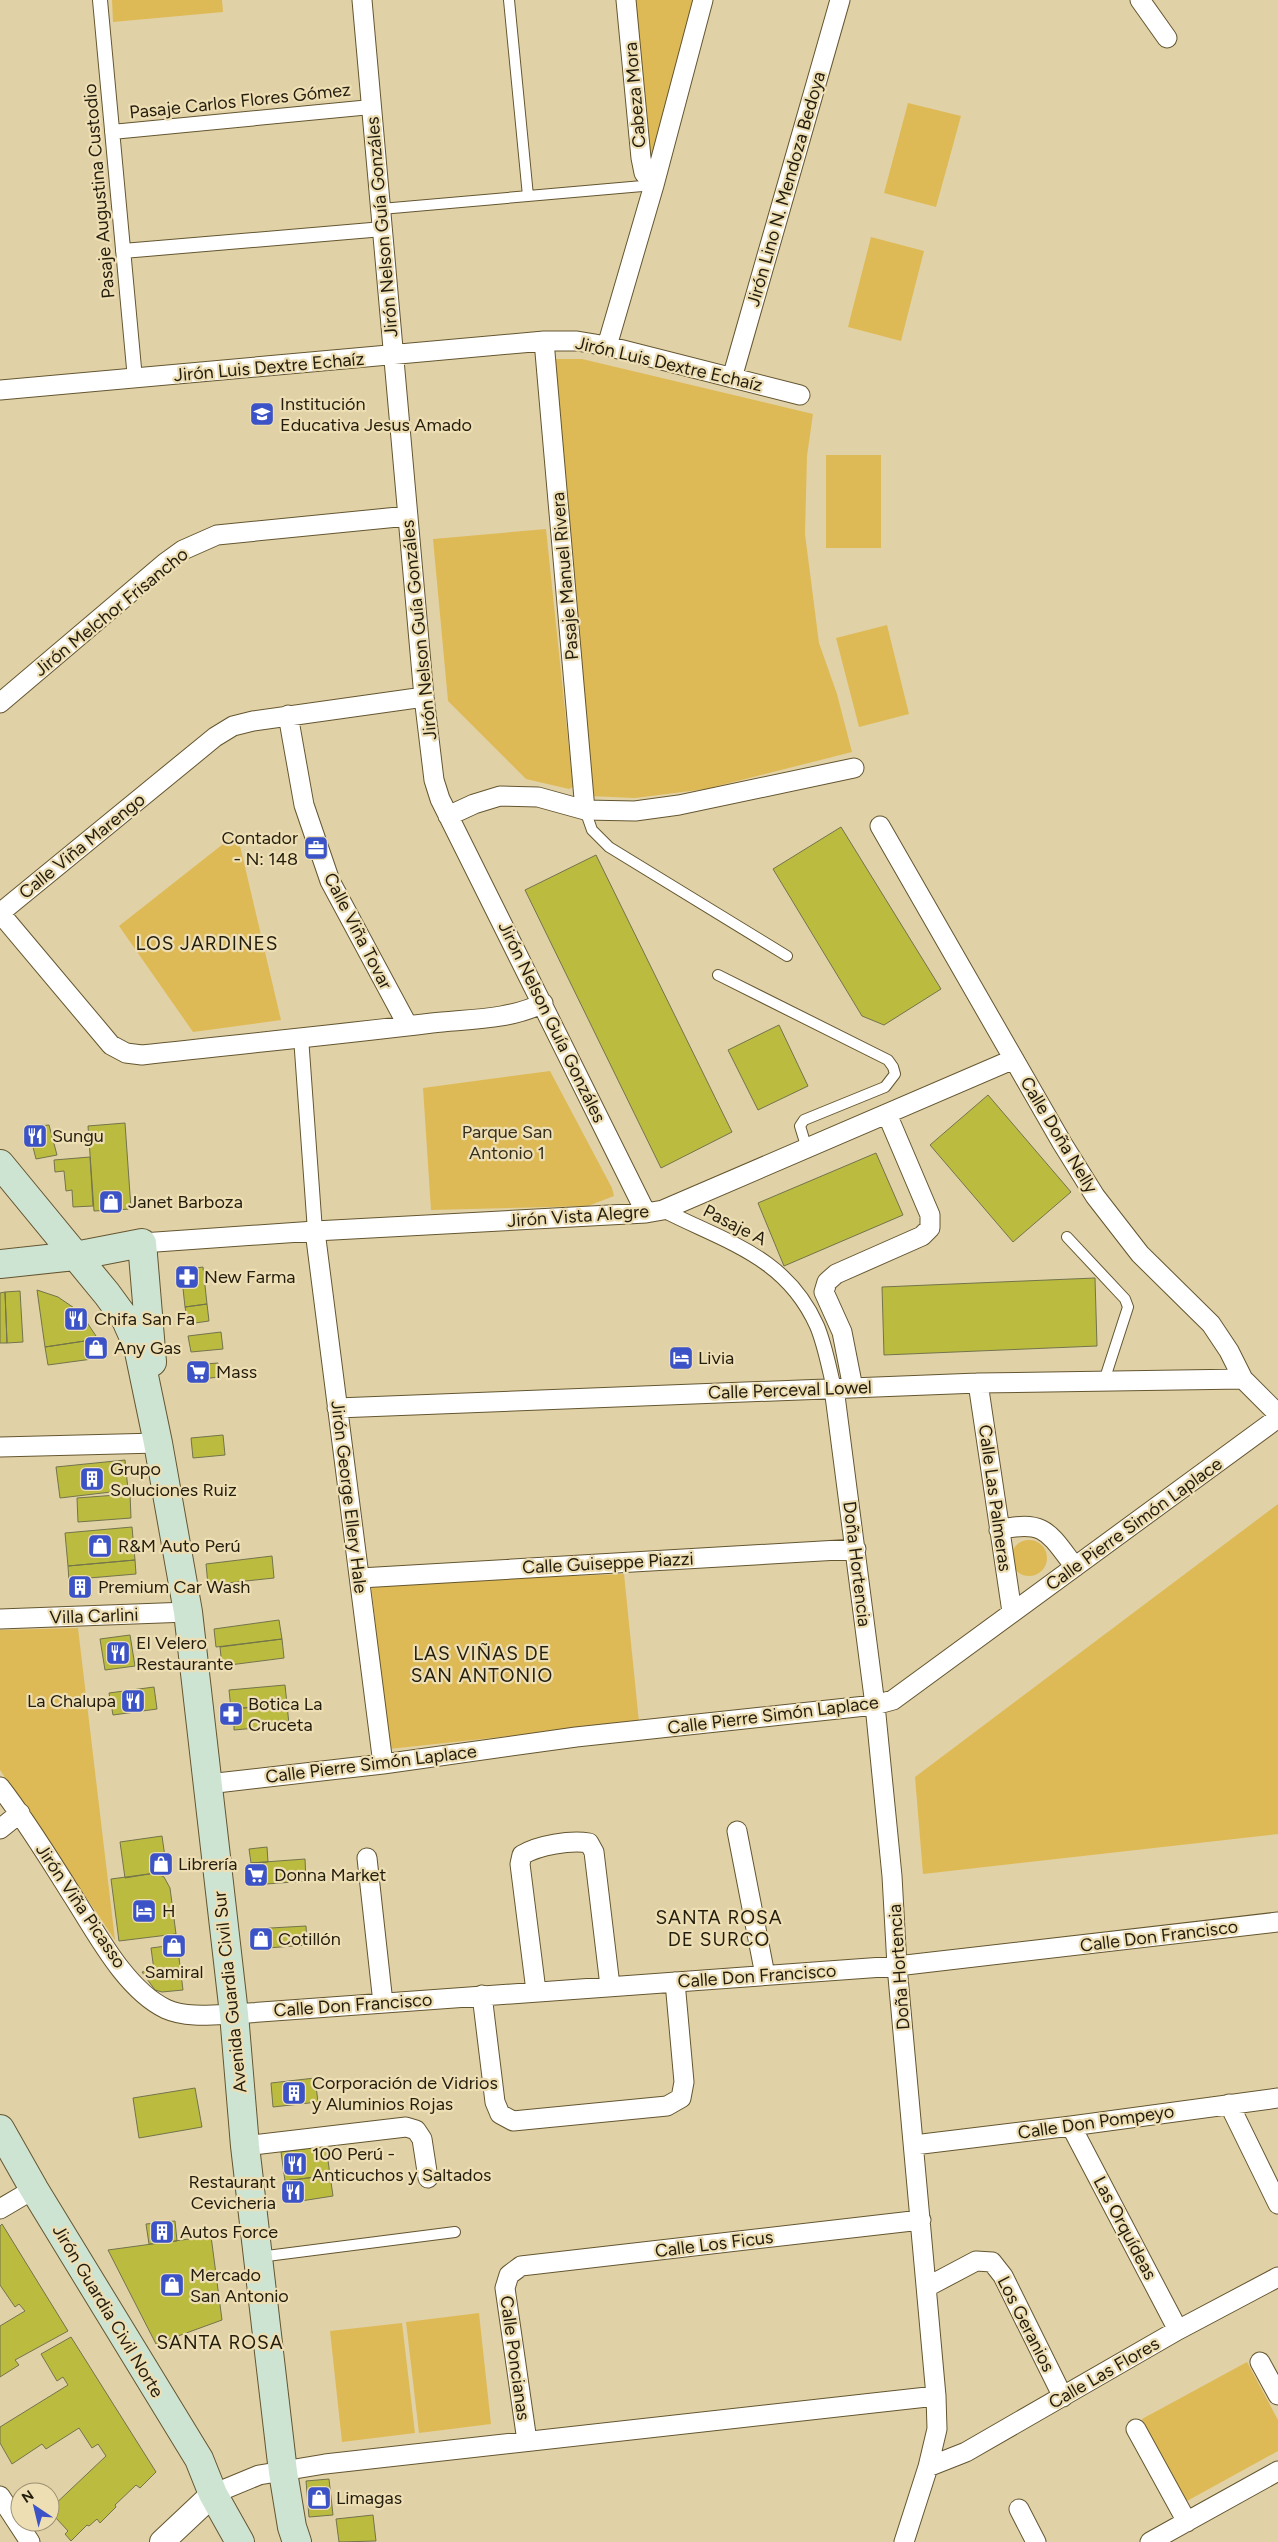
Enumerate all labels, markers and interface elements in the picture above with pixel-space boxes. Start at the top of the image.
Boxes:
street label: Cabeza Mora [619,41,651,149]
street label: Jirón Lino N. Mendoza Bedoya [742,69,830,309]
street label: Pasaje Carlos Flores Gómez [128,78,352,124]
street label: Pasaje Augustina Custodio [79,83,119,299]
street label: Jirón Nelson Guía Gonzáles [361,116,403,338]
street label: Jirón Luis Dextre Echaíz [573,332,765,396]
street label: Jirón Luis Dextre Echaíz [173,348,365,386]
place label: Institución Educativa Jesus Amado [280,393,472,436]
school or university icon: Institución Educativa Jesus Amado [249,401,275,427]
street label: Pasaje Manuel Rivera [547,491,583,661]
street label: Jirón Nelson Guía Gonzáles [396,519,442,741]
street label: Jirón Melchor Frisancho [30,543,192,681]
street label: Calle Viña Marengo [14,788,150,904]
place label: Contador - N: 148 [222,827,298,870]
office icon: Contador - N: 148 [303,835,329,861]
street label: Calle Viña Tovar [319,869,397,993]
street label: Jirón Nelson Guía Gonzáles [494,918,610,1126]
district label: LOS JARDINES [135,932,279,955]
street label: Calle Doña Nelly [1016,1073,1103,1198]
park label: Parque San Antonio 1 [462,1121,552,1164]
restaurant icon: Sungu [22,1123,48,1149]
place label: Sungu [52,1125,104,1147]
shop icon: Janet Barboza [98,1189,124,1215]
place label: Janet Barboza [128,1191,243,1213]
street label: Jirón Vista Alegre [506,1200,650,1232]
street label: Pasaje A [700,1200,770,1250]
pharmacy icon: New Farma [174,1264,200,1290]
place label: New Farma [204,1266,296,1288]
restaurant icon: Chifa San Fa [63,1306,89,1332]
place label: Chifa San Fa [94,1308,195,1330]
shop icon: Any Gas [83,1335,109,1361]
place label: Any Gas [114,1337,181,1359]
hotel icon: Livia [668,1345,694,1371]
place label: Livia [698,1347,734,1369]
supermarket icon: Mass [185,1359,211,1385]
place label: Mass [216,1361,257,1383]
street label: Calle Perceval Lowel [708,1376,872,1404]
street label: Jirón George Ellery Hale [326,1399,372,1595]
street label: Calle Las Palmeras [974,1423,1016,1573]
street label: Calle Pierre Simón Laplace [1042,1453,1227,1595]
place label: Grupo Soluciones Ruiz [110,1458,237,1501]
building icon: Grupo Soluciones Ruiz [79,1466,105,1492]
street label: Doña Hortencia [838,1500,876,1628]
shop icon: R&M Auto Perú [87,1533,113,1559]
place label: R&M Auto Perú [118,1535,241,1557]
street label: Calle Guiseppe Piazzi [522,1548,694,1578]
building icon: Premium Car Wash [67,1574,93,1600]
place label: Premium Car Wash [98,1576,250,1598]
street label: Villa Carlini [49,1603,139,1629]
place label: El Velero Restaurante [136,1632,234,1675]
restaurant icon: El Velero Restaurante [105,1640,131,1666]
district label: LAS VIÑAS DE SAN ANTONIO [411,1642,553,1687]
restaurant icon: La Chalupa [120,1688,146,1714]
place label: La Chalupa [27,1690,116,1712]
street label: Calle Pierre Simón Laplace [666,1691,880,1739]
place label: Botica La Cruceta [248,1693,322,1736]
pharmacy icon: Botica La Cruceta [218,1701,244,1727]
street label: Calle Pierre Simón Laplace [264,1740,478,1788]
street label: Jirón Viña Picasso [31,1840,131,1972]
shop icon: Librería [148,1851,174,1877]
place label: Librería [178,1853,237,1875]
supermarket icon: Donna Market [243,1862,269,1888]
place label: Donna Market [274,1864,386,1886]
street label: Avenida Guardia Civil Sur [208,1890,252,2094]
hotel icon: H [131,1898,157,1924]
place label: H [162,1900,176,1922]
street label: Doña Hortencia [884,1903,914,2031]
district label: SANTA ROSA DE SURCO [655,1906,783,1951]
street label: Calle Don Francisco [1079,1915,1239,1957]
shop icon: Cotillón [248,1926,274,1952]
place label: Cotillón [278,1928,341,1950]
shop icon: Samiral [161,1933,187,1959]
street label: Calle Don Francisco [677,1959,837,1993]
place label: Samiral [145,1961,203,1983]
street label: Calle Don Francisco [273,1988,433,2022]
place label: Corporación de Vidrios y Aluminios Rojas [312,2072,498,2115]
building icon: Corporación de Vidrios y Aluminios Rojas [281,2080,307,2106]
street label: Calle Don Pompeyo [1016,2100,1176,2144]
place label: 100 Perú - Anticuchos y Saltados [312,2143,491,2186]
restaurant icon: 100 Perú - Anticuchos y Saltados [282,2151,308,2177]
place label: Restaurant Cevicheria [188,2171,276,2214]
street label: Las Orquídeas [1089,2173,1161,2283]
restaurant icon: Restaurant Cevicheria [280,2179,306,2205]
building icon: Autos Force [149,2219,175,2245]
street label: Jirón Guardia Civil Norte [48,2221,168,2402]
place label: Autos Force [180,2221,278,2243]
street label: Calle Los Ficus [654,2226,774,2262]
place label: Mercado San Antonio [190,2264,289,2307]
shop icon: Mercado San Antonio [159,2272,185,2298]
street label: Los Geranios [992,2272,1060,2376]
street label: Calle Poncianas [495,2294,535,2422]
district label: SANTA ROSA [156,2331,284,2354]
street label: Calle Las Flores [1045,2332,1163,2414]
north arrow [10,2482,60,2532]
shop icon: Limagas [306,2485,332,2511]
text: N [19,2487,37,2507]
place label: Limagas [336,2487,402,2509]

